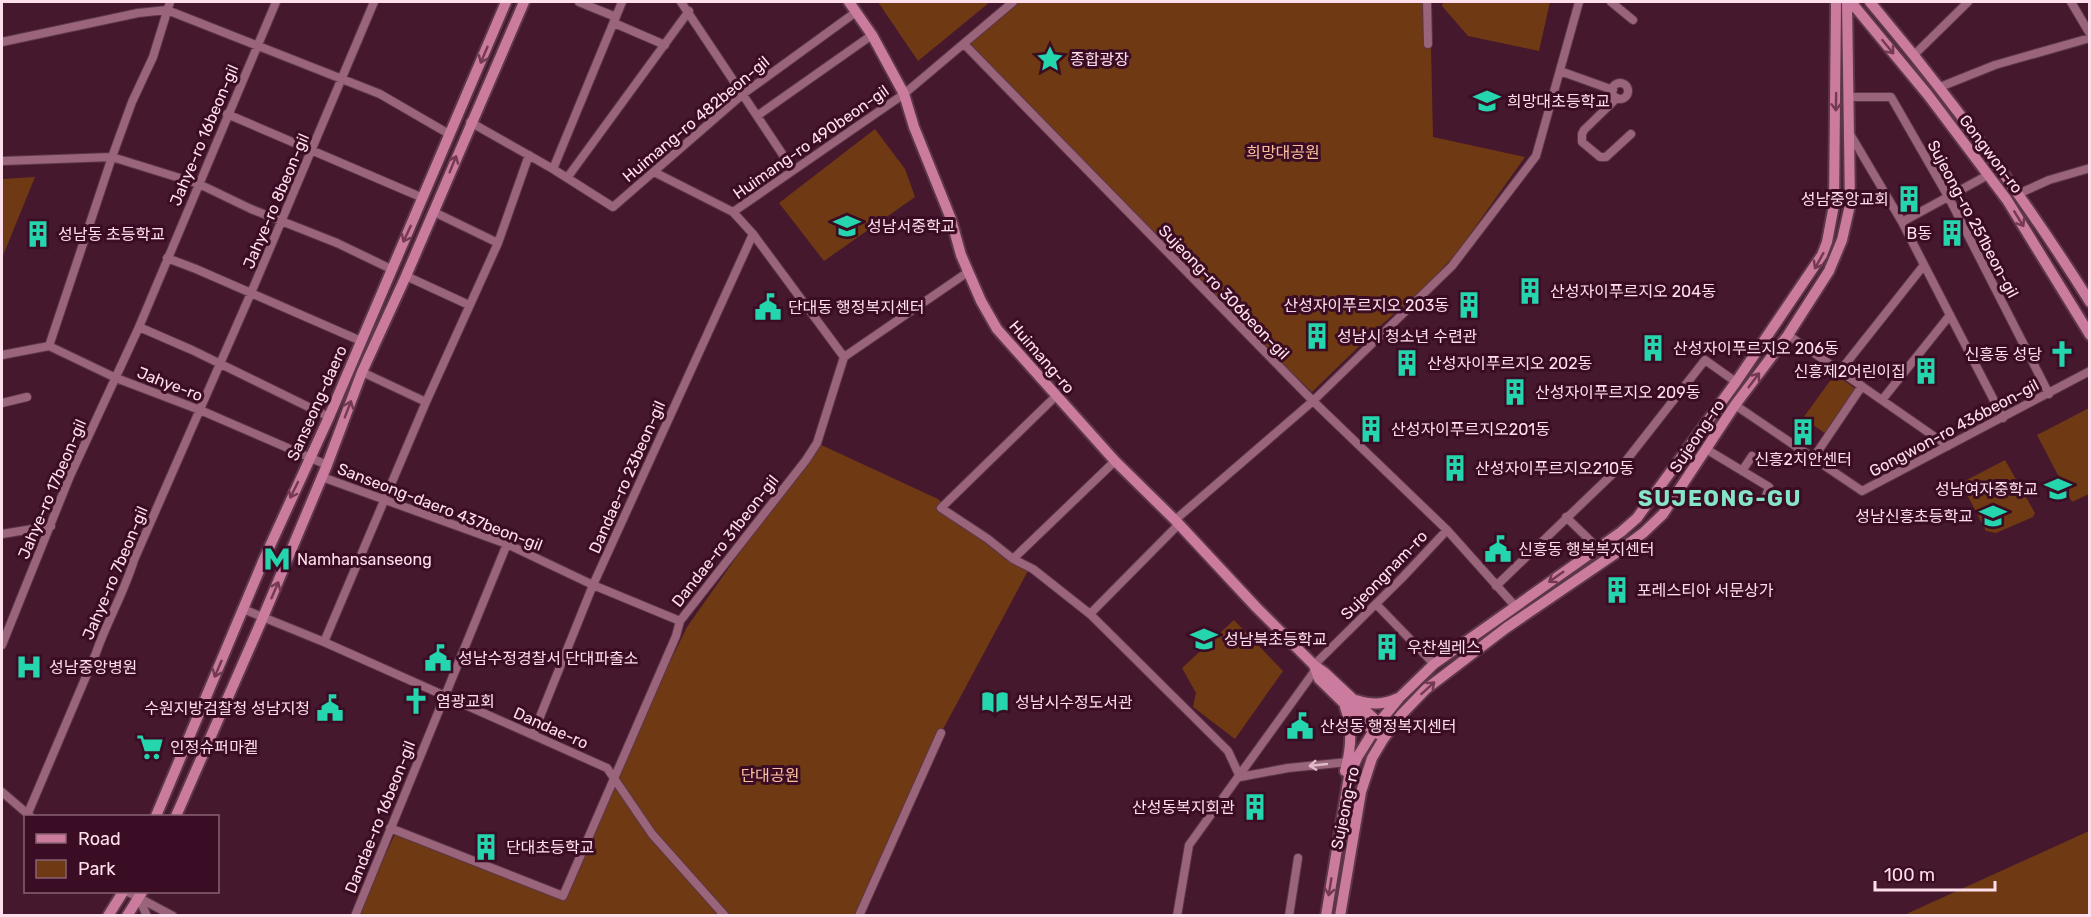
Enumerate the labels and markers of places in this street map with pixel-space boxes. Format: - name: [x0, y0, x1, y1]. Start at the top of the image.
- place icon: 종합광장: [1035, 44, 1065, 74]
- place label: 종합광장: [1070, 50, 1129, 69]
- school or university icon: 희망대초등학교: [1472, 86, 1502, 116]
- place label: 희망대초등학교: [1507, 92, 1610, 111]
- building icon: 성남중앙교회: [1894, 184, 1924, 214]
- place label: 성남중앙교회: [1801, 190, 1889, 209]
- school or university icon: 성남서중학교: [832, 211, 862, 241]
- place label: 성남서중학교: [867, 217, 955, 236]
- building icon: B동: [1937, 218, 1967, 248]
- building icon: 성남동 초등학교: [23, 219, 53, 249]
- place label: B동: [1907, 224, 1932, 243]
- place label: 성남동 초등학교: [58, 225, 165, 244]
- building icon: 산성자이푸르지오 204동: [1515, 276, 1545, 306]
- place label: 산성자이푸르지오 204동: [1550, 282, 1716, 301]
- building icon: 산성자이푸르지오 203동: [1454, 290, 1484, 320]
- public building icon: 단대동 행정복지센터: [753, 292, 783, 322]
- place label: 산성자이푸르지오 203동: [1283, 296, 1449, 315]
- place label: 단대동 행정복지센터: [788, 298, 924, 317]
- building icon: 성남시 청소년 수련관: [1302, 321, 1332, 351]
- place label: 성남시 청소년 수련관: [1337, 327, 1478, 346]
- building icon: 산성자이푸르지오 206동: [1638, 333, 1668, 363]
- place label: 산성자이푸르지오 206동: [1673, 339, 1839, 358]
- church icon: 신흥동 성당: [2047, 339, 2077, 369]
- place label: 신흥동 성당: [1964, 345, 2042, 364]
- building icon: 산성자이푸르지오 202동: [1392, 348, 1422, 378]
- place label: 산성자이푸르지오 202동: [1427, 354, 1593, 373]
- building icon: 신흥제2어린이집: [1911, 356, 1941, 386]
- place label: 신흥제2어린이집: [1794, 362, 1906, 381]
- building icon: 산성자이푸르지오 209동: [1500, 377, 1530, 407]
- place label: 산성자이푸르지오 209동: [1535, 383, 1701, 402]
- building icon: 산성자이푸르지오201동: [1356, 414, 1386, 444]
- building icon: 신흥2치안센터: [1788, 417, 1818, 447]
- place label: 산성자이푸르지오201동: [1391, 420, 1550, 439]
- place label: 신흥2치안센터: [1754, 450, 1852, 469]
- building icon: 산성자이푸르지오210동: [1440, 453, 1470, 483]
- place label: 산성자이푸르지오210동: [1475, 459, 1634, 478]
- school or university icon: 성남여자중학교: [2043, 474, 2073, 504]
- place label: 성남여자중학교: [1935, 480, 2038, 499]
- school or university icon: 성남신흥초등학교: [1978, 501, 2008, 531]
- place label: 성남신흥초등학교: [1855, 507, 1973, 526]
- public building icon: 신흥동 행복복지센터: [1483, 534, 1513, 564]
- place label: 신흥동 행복복지센터: [1518, 540, 1654, 559]
- metro station icon: Namhansanseong: [262, 544, 292, 574]
- place label: Namhansanseong: [297, 550, 432, 569]
- building icon: 포레스티아 서문상가: [1602, 575, 1632, 605]
- place label: 포레스티아 서문상가: [1637, 581, 1774, 600]
- school or university icon: 성남북초등학교: [1189, 624, 1219, 654]
- place label: 성남북초등학교: [1224, 630, 1327, 649]
- building icon: 우찬셀레스: [1372, 632, 1402, 662]
- place label: 우찬셀레스: [1407, 638, 1481, 657]
- public building icon: 성남수정경찰서 단대파출소: [423, 643, 453, 673]
- place label: 성남수정경찰서 단대파출소: [458, 649, 639, 668]
- hospital icon: 성남중앙병원: [14, 652, 44, 682]
- place label: 성남중앙병원: [49, 658, 137, 677]
- church icon: 염광교회: [401, 686, 431, 716]
- library icon: 성남시수정도서관: [980, 687, 1010, 717]
- place label: 염광교회: [436, 692, 495, 711]
- public building icon: 수원지방검찰청 성남지청: [315, 693, 345, 723]
- place label: 성남시수정도서관: [1015, 693, 1133, 712]
- place label: 수원지방검찰청 성남지청: [144, 699, 310, 718]
- public building icon: 산성동 행정복지센터: [1285, 711, 1315, 741]
- place label: 산성동 행정복지센터: [1320, 717, 1456, 736]
- supermarket icon: 인정슈퍼마켙: [135, 732, 165, 762]
- place label: 인정슈퍼마켙: [170, 738, 258, 757]
- building icon: 산성동복지회관: [1240, 792, 1270, 822]
- place label: 산성동복지회관: [1132, 798, 1235, 817]
- building icon: 단대초등학교: [471, 832, 501, 862]
- place label: 단대초등학교: [506, 838, 594, 857]

